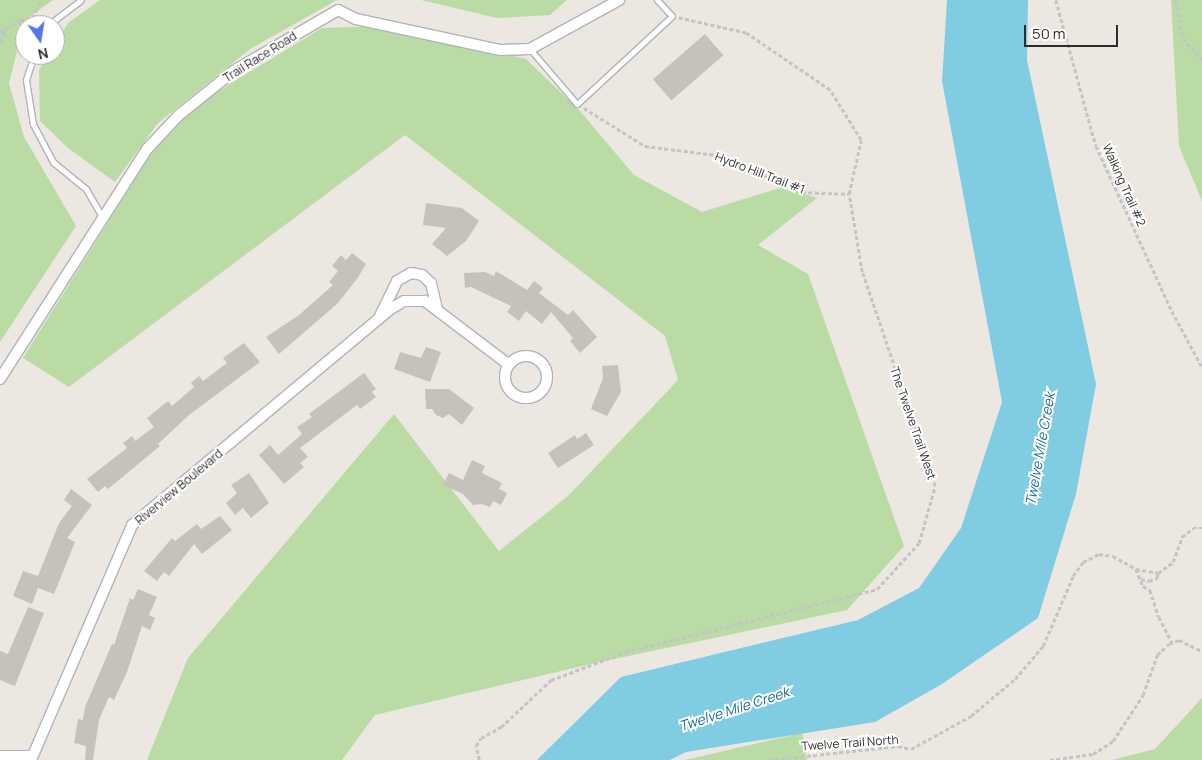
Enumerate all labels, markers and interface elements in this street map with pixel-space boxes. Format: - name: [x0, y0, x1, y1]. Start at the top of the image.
- north arrow: [15, 15, 65, 65]
- scale bar: [1027, 15, 1121, 47]
- text: 50 m: [1032, 23, 1066, 44]
- street label: Trail Race Road: [221, 29, 299, 85]
- text: N: [36, 44, 50, 65]
- street label: Walking Trail #2: [1099, 142, 1149, 228]
- street label: Hydro Hill Trail #1: [713, 149, 807, 197]
- street label: The Twelve Trail West: [887, 365, 939, 481]
- water label: Twelve Mile Creek: [1022, 391, 1058, 507]
- street label: Riverview Boulevard: [132, 446, 226, 528]
- water label: Twelve Mile Creek: [677, 683, 791, 735]
- street label: Twelve Trail North: [801, 732, 899, 754]

